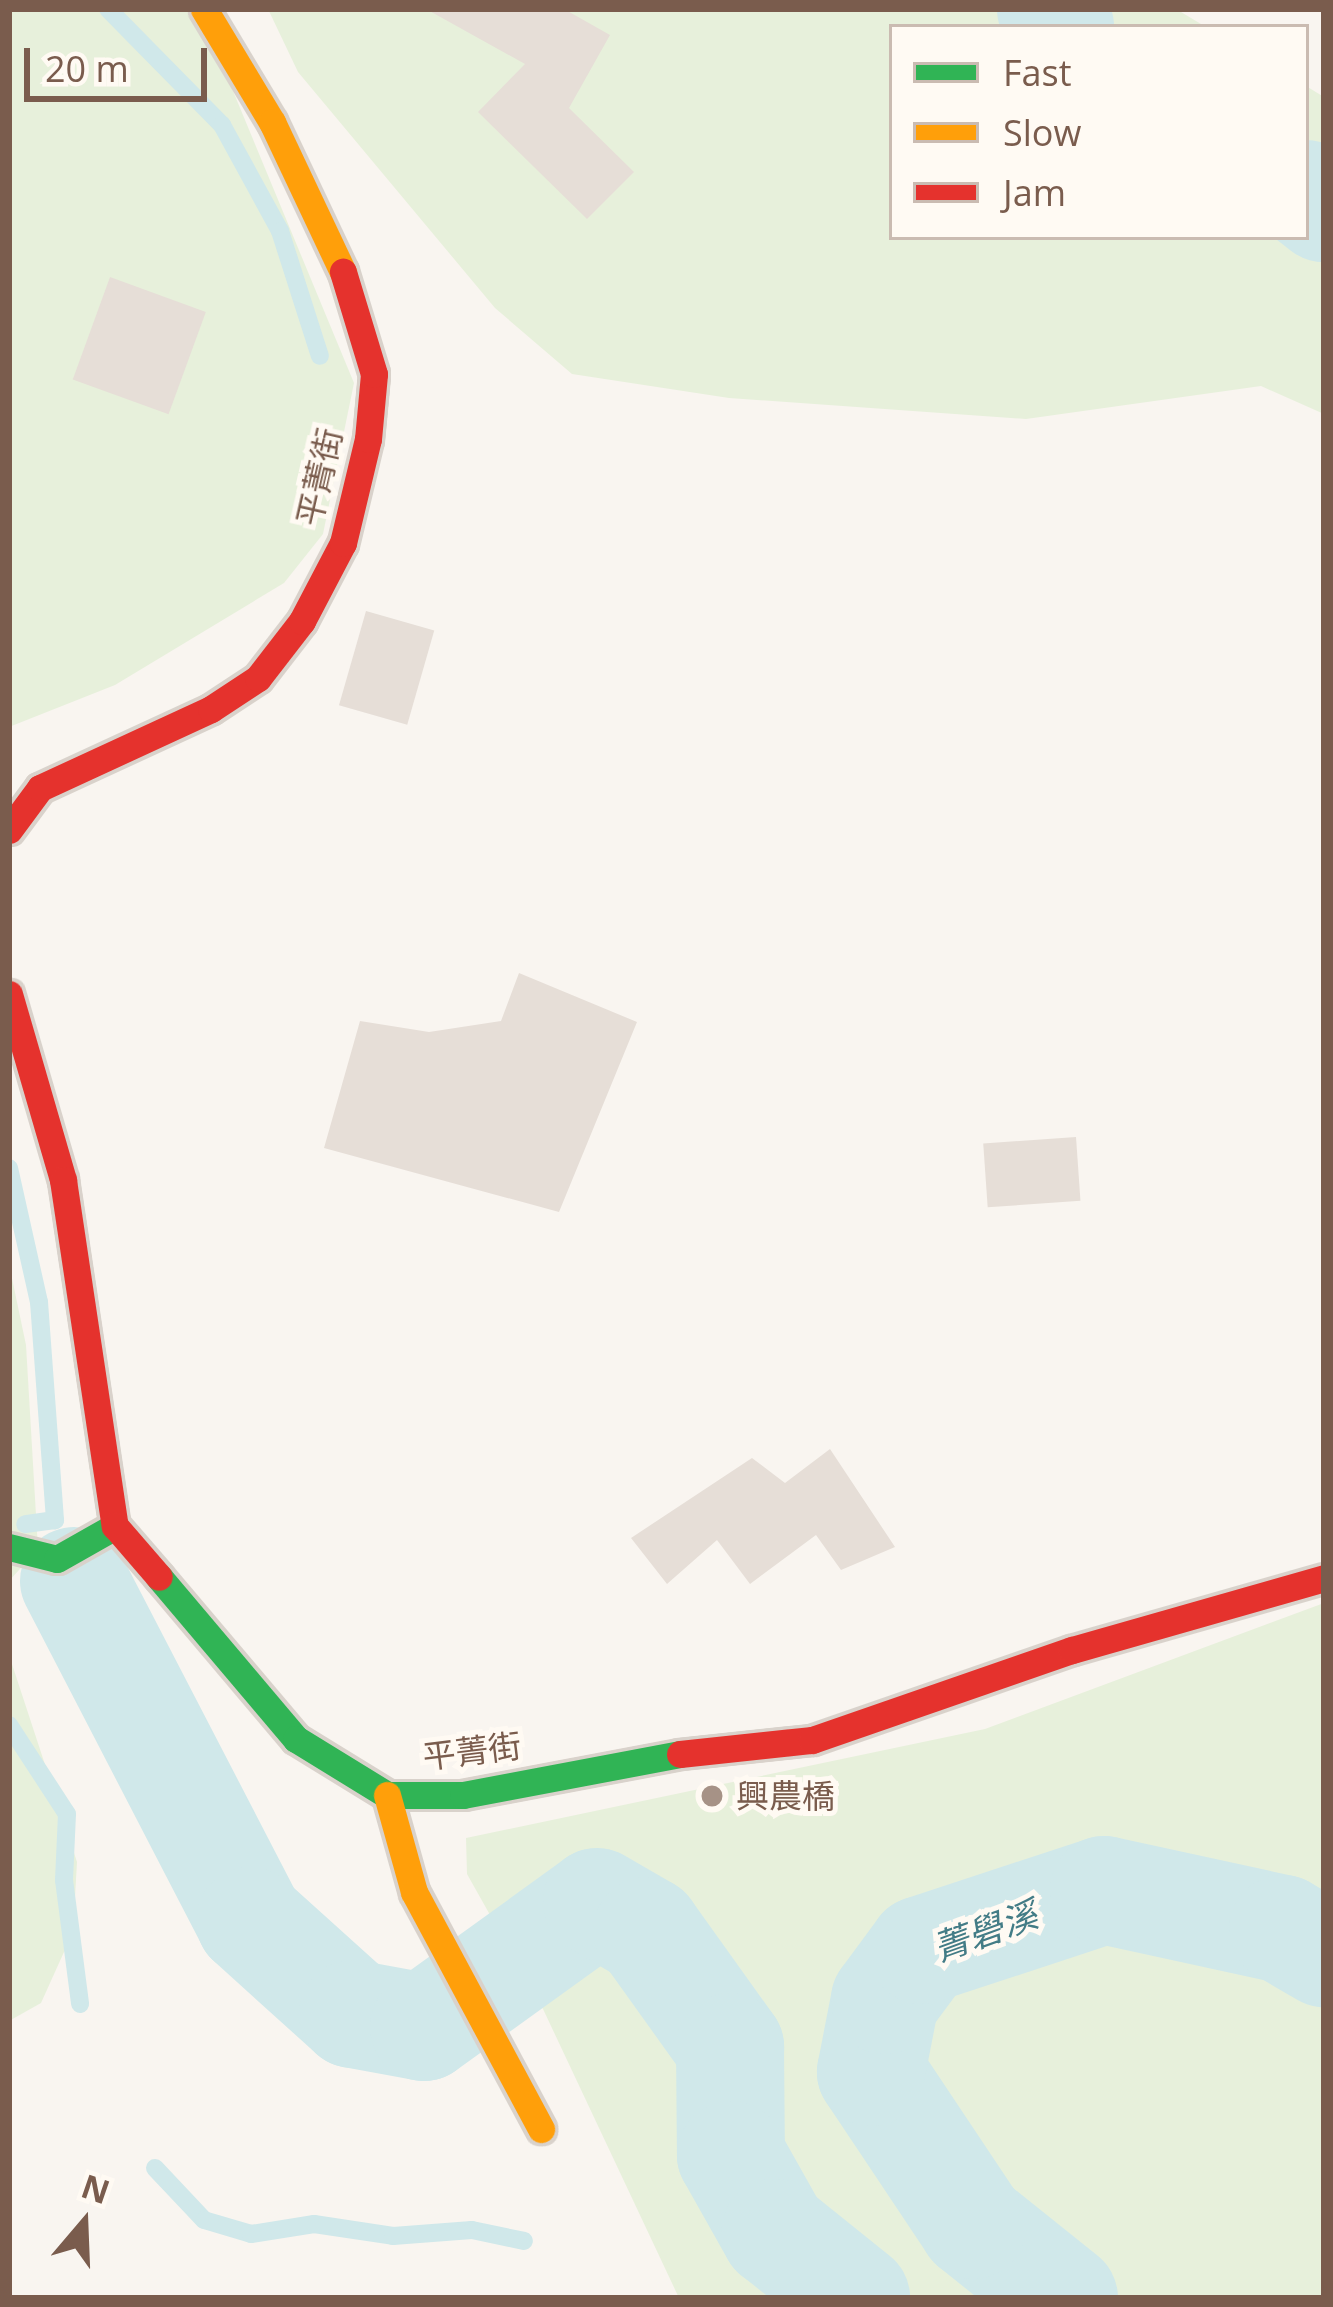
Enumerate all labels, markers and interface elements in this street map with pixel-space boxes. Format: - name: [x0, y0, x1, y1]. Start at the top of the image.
- scale bar: [30, 24, 213, 98]
- legend: [889, 24, 1309, 240]
- text: 20 m: [45, 44, 129, 93]
- text: Fast: [1003, 48, 1072, 97]
- text: Slow: [1003, 108, 1081, 157]
- text: Jam: [1003, 168, 1066, 217]
- street label: 平菁街: [289, 424, 349, 530]
- street label: 平菁街: [420, 1725, 524, 1777]
- place label: 興農橋: [736, 1776, 835, 1816]
- marker: 興農橋: [699, 1783, 725, 1809]
- water label: 菁礐溪: [927, 1892, 1043, 1970]
- north arrow: [24, 2163, 144, 2283]
- text: N: [76, 2163, 116, 2214]

